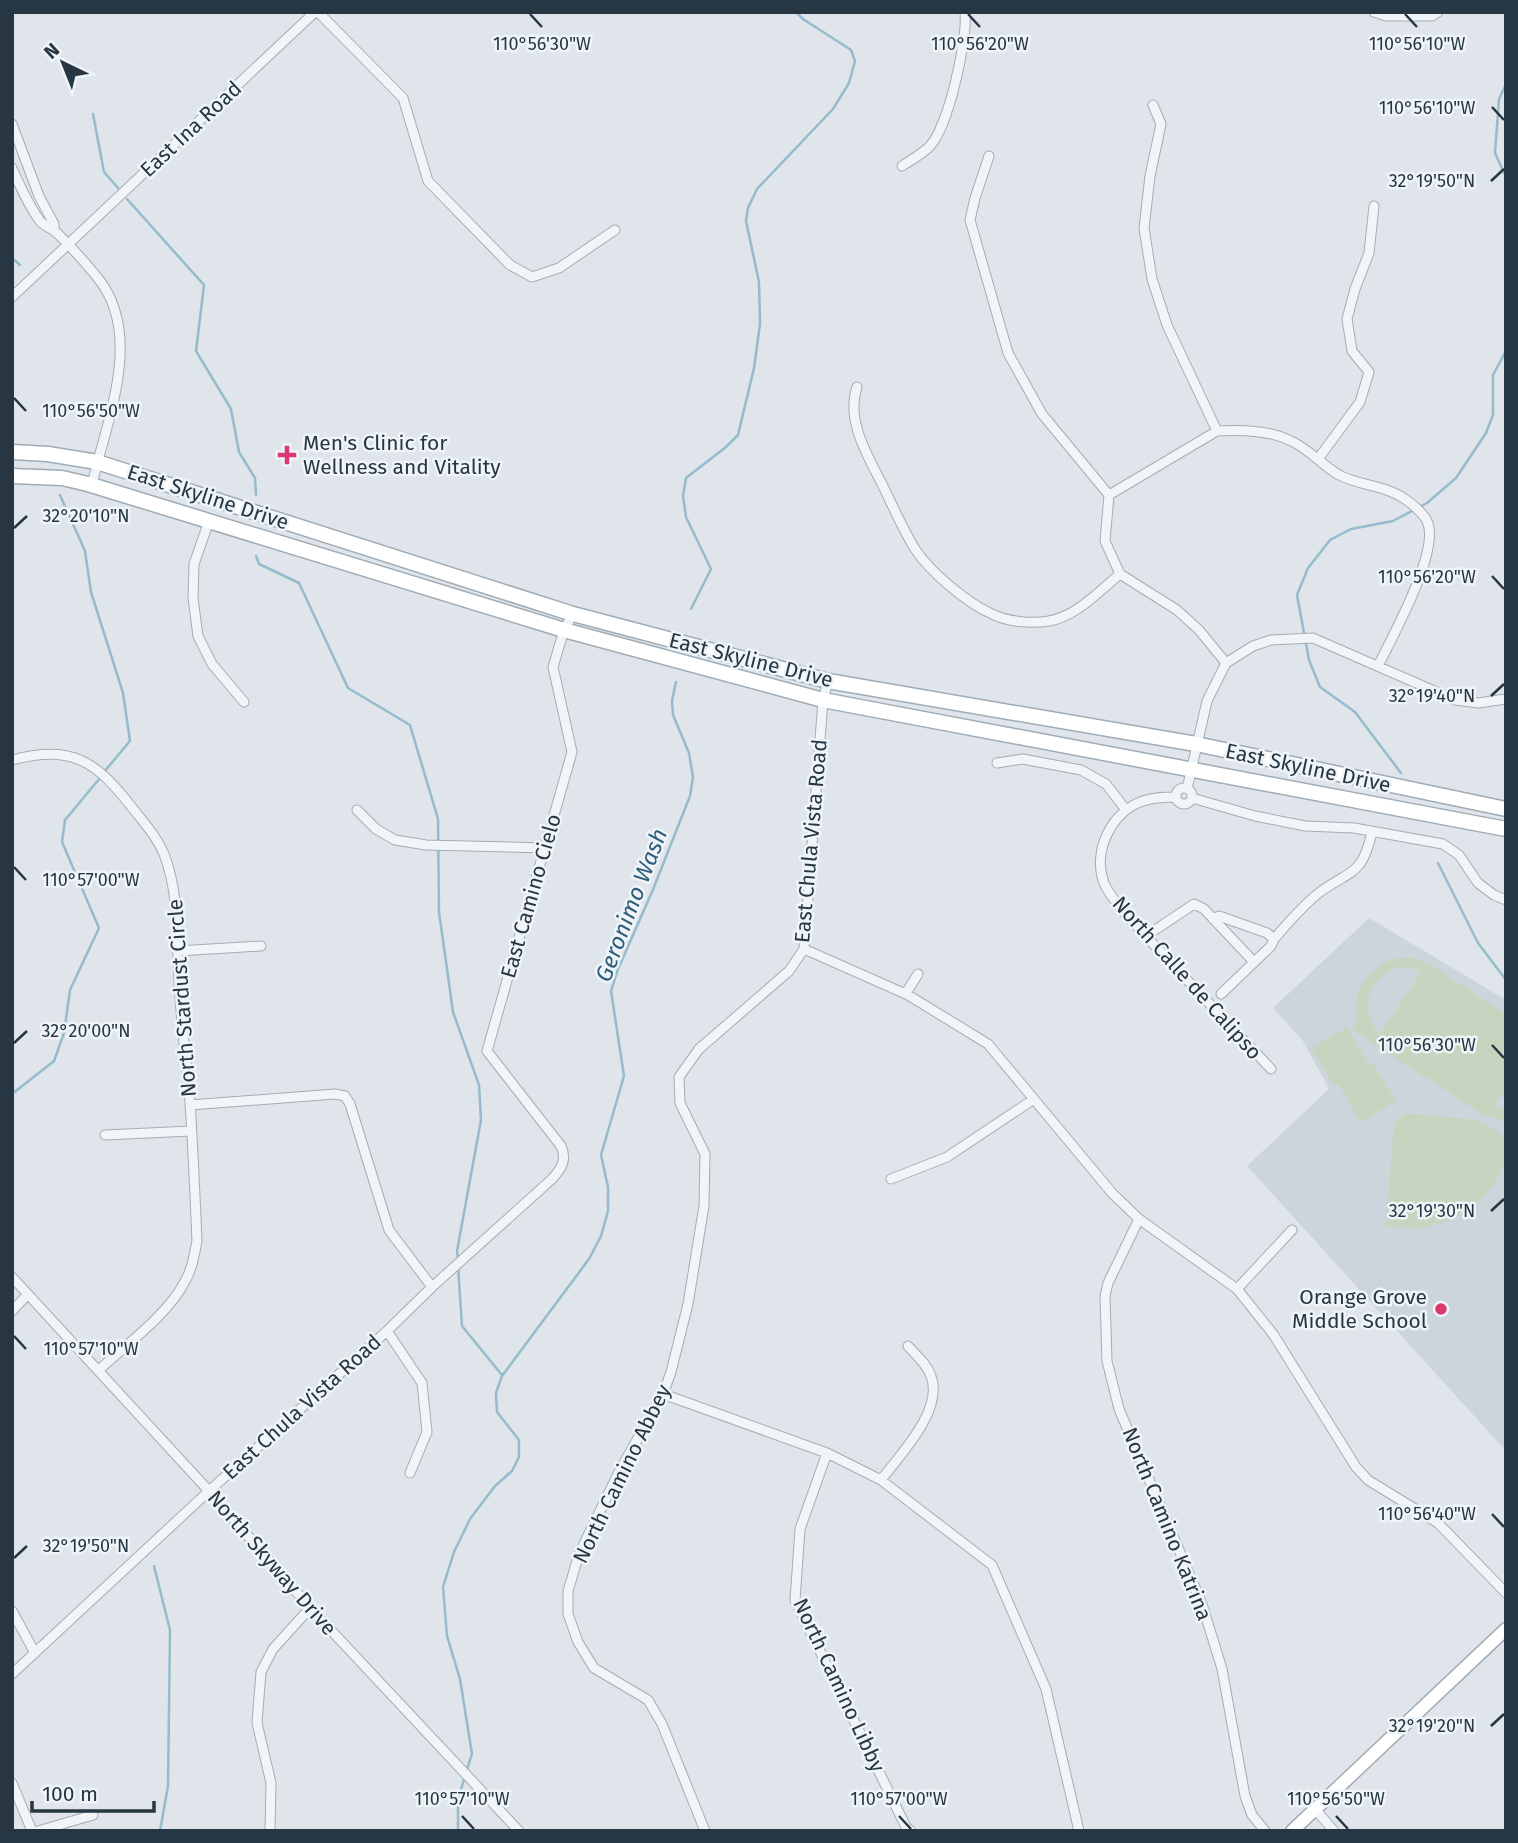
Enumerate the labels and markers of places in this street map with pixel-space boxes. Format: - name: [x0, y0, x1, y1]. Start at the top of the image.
- place label: Men's Clinic for Wellness and Vitality: [303, 430, 501, 480]
- marker: Men's Clinic for Wellness and Vitality: [277, 445, 297, 465]
- place label: Orange Grove Middle School: [1292, 1284, 1427, 1334]
- marker: Orange Grove Middle School: [1433, 1301, 1449, 1317]

